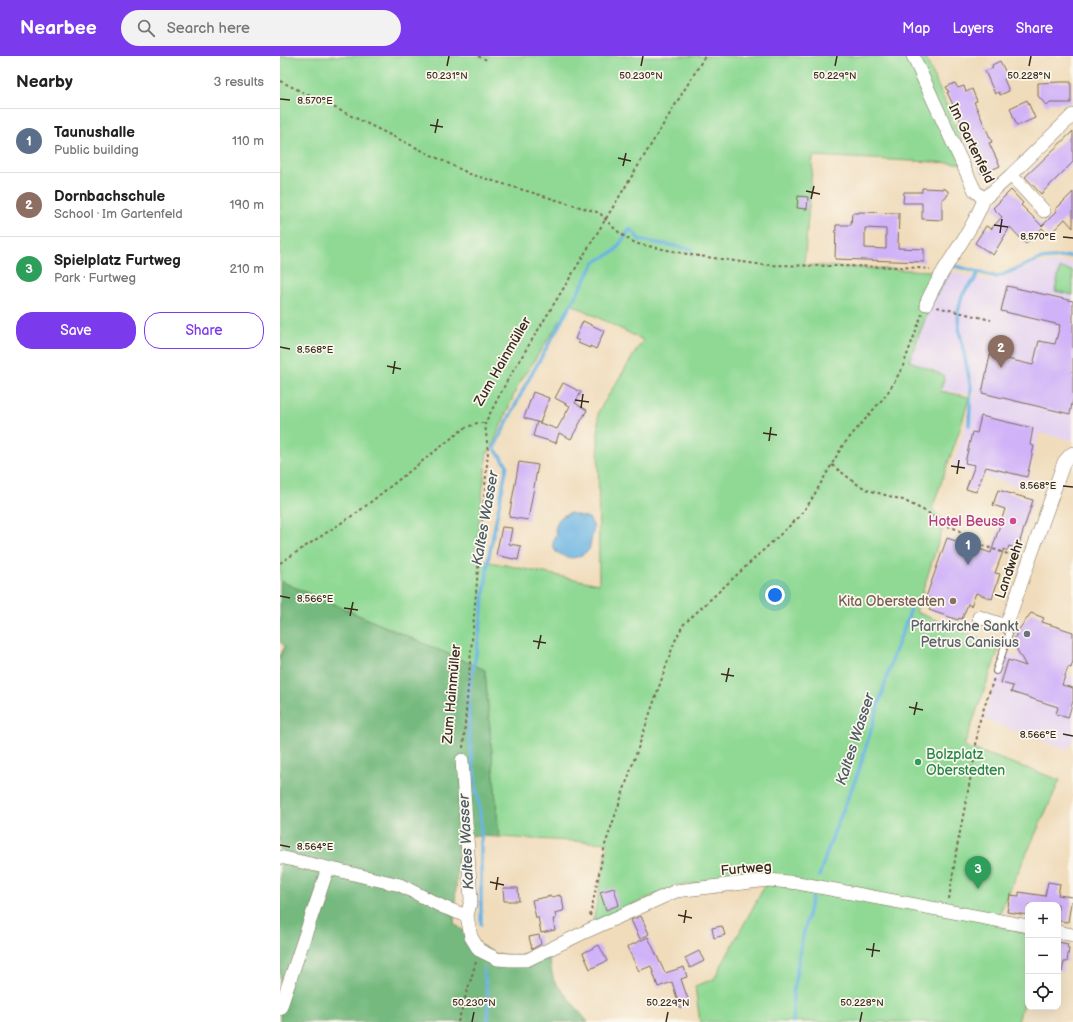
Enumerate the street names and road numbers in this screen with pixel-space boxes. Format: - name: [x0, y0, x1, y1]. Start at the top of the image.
- street label: Im Gartenfeld: [945, 101, 998, 186]
- street label: Zum Hainmüller: [470, 313, 535, 410]
- street label: Landwehr: [991, 537, 1028, 601]
- street label: Zum Hainmüller: [439, 643, 464, 745]
- street label: Furtweg: [720, 858, 772, 879]

